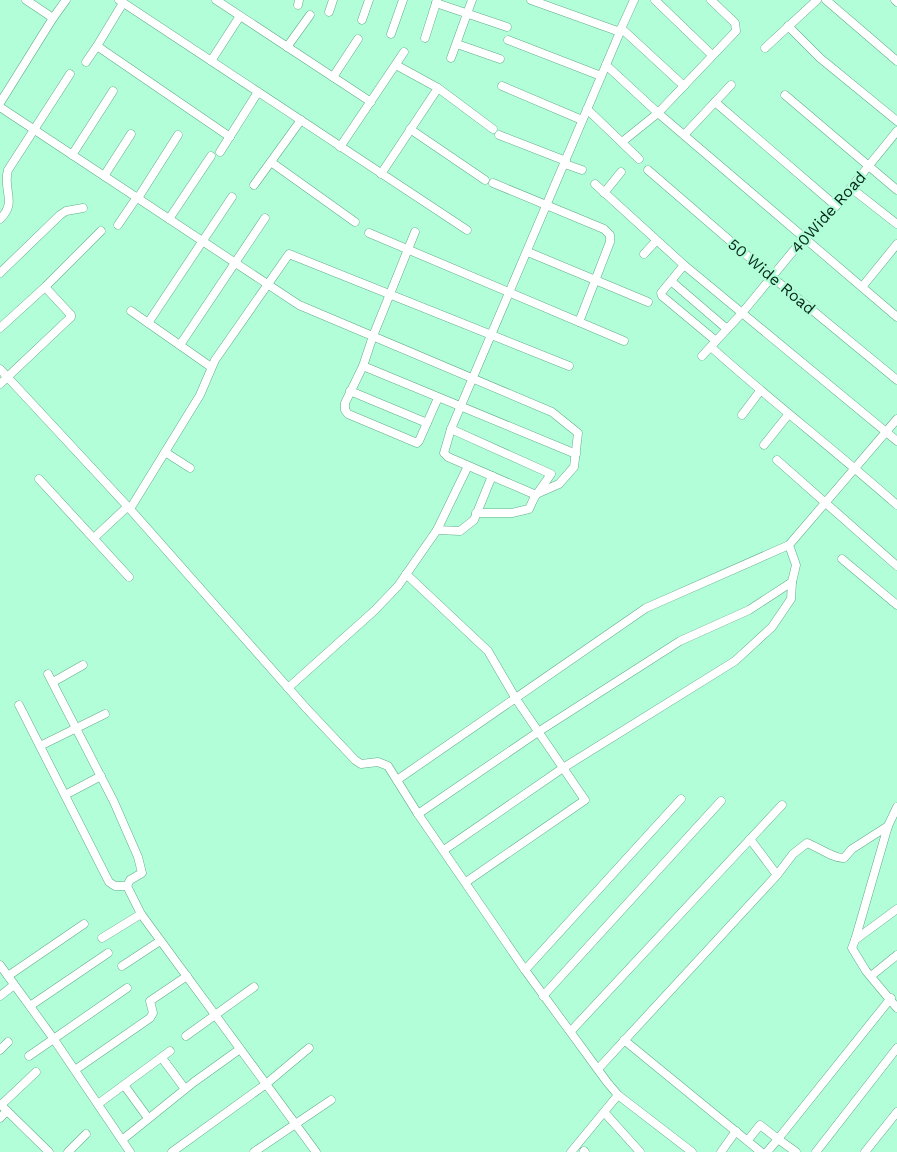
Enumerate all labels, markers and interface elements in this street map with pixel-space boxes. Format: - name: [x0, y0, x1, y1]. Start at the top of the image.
- street label: 40Wide Road: [787, 168, 870, 257]
- street label: 50 Wide Road: [724, 234, 819, 318]

